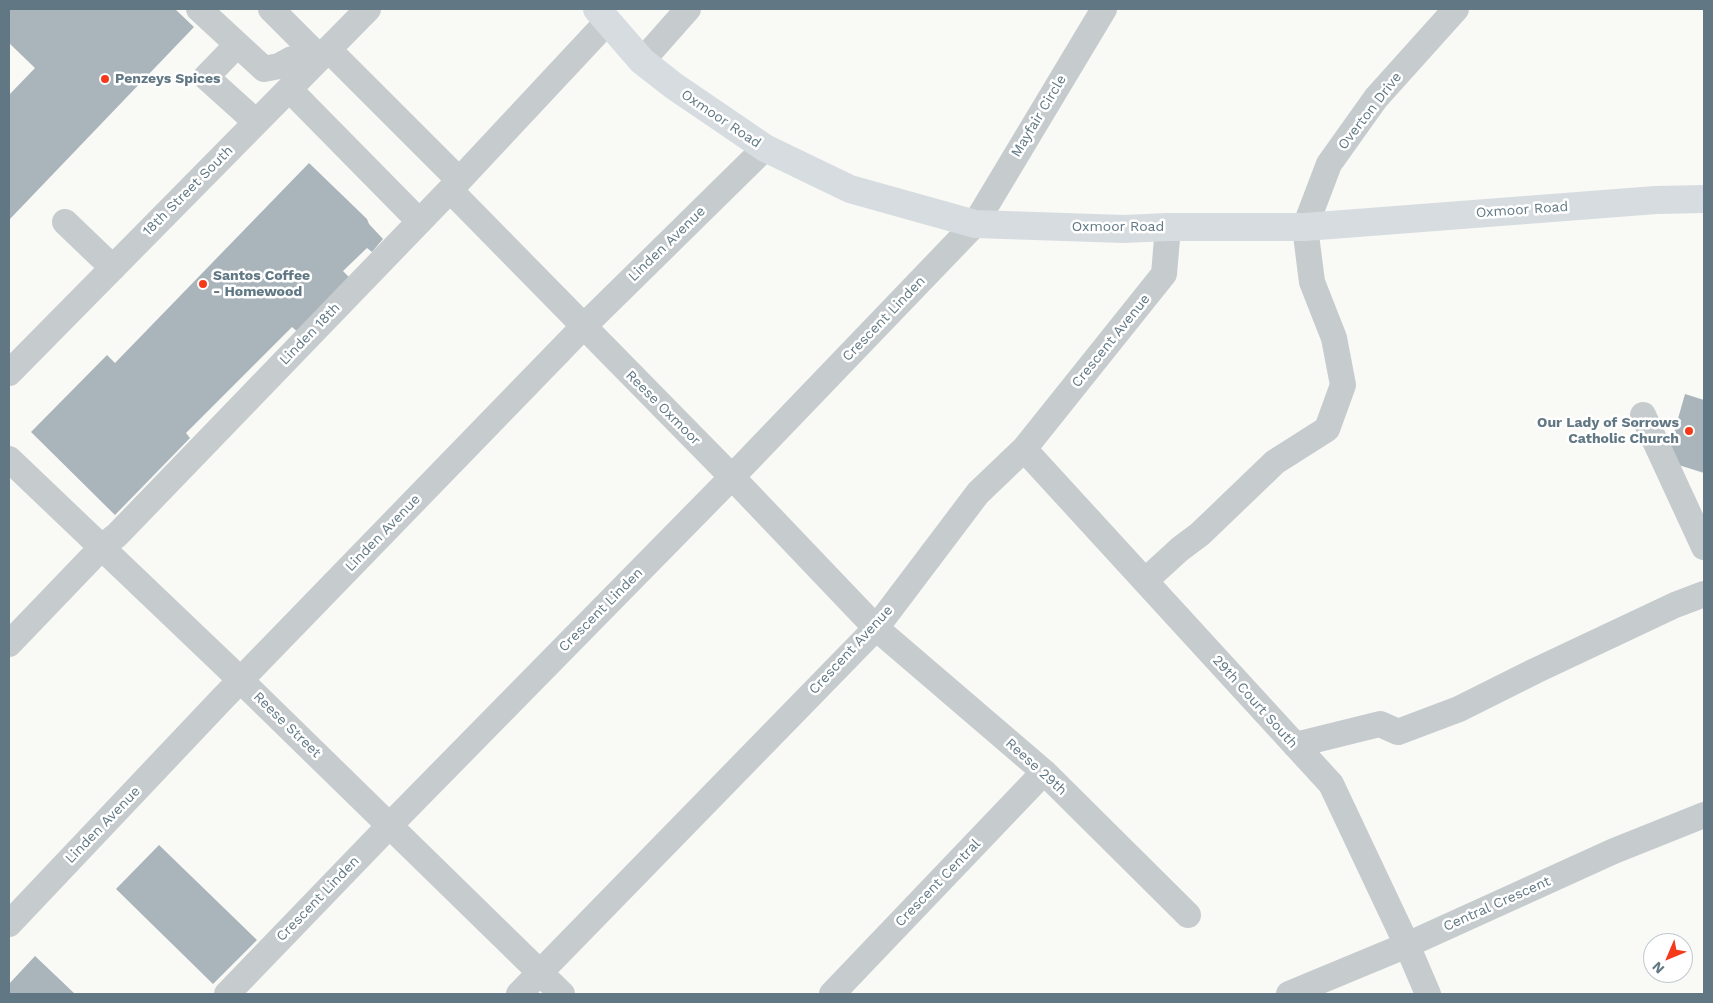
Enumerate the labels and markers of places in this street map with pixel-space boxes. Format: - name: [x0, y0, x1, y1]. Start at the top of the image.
- place label: Penzeys Spices: [115, 71, 221, 87]
- marker: Penzeys Spices: [99, 73, 111, 85]
- place label: Santos Coffee - Homewood: [213, 268, 310, 300]
- marker: Santos Coffee - Homewood: [197, 278, 209, 290]
- place label: Our Lady of Sorrows Catholic Church: [1537, 415, 1679, 448]
- marker: Our Lady of Sorrows Catholic Church: [1683, 425, 1695, 437]

